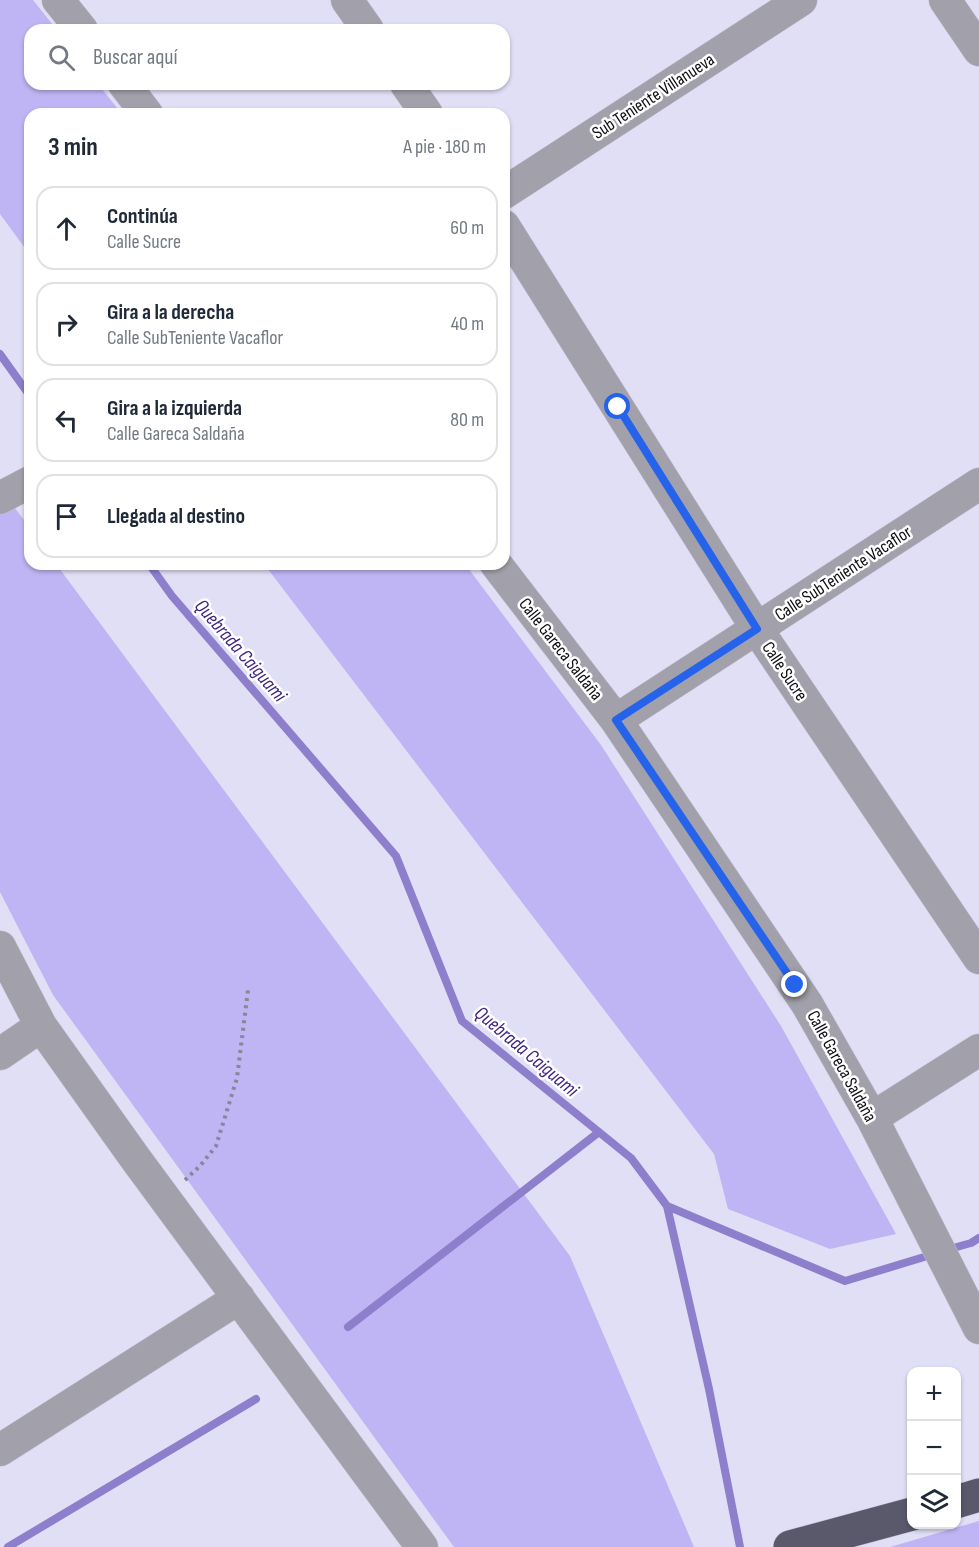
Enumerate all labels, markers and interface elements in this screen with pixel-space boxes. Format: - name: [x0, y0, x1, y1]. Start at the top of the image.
- search box: [24, 24, 510, 90]
- icon: search: [45, 41, 78, 74]
- text: Buscar aquí: [93, 44, 178, 71]
- street label: Sub Teniente Villanueva: [588, 49, 718, 144]
- text: 3 min: [48, 132, 98, 163]
- text: A pie · 180 m: [403, 135, 486, 159]
- text: Continúa: [107, 203, 178, 230]
- icon: ahead: [50, 212, 83, 245]
- text: 60 m: [450, 216, 484, 240]
- text: Calle Sucre: [107, 230, 181, 254]
- text: Gira a la derecha: [107, 299, 234, 326]
- icon: right: [50, 308, 83, 341]
- text: 40 m: [451, 312, 484, 336]
- text: Calle SubTeniente Vacaflor: [107, 326, 283, 350]
- route start: [604, 393, 630, 419]
- text: Gira a la izquierda: [107, 395, 242, 422]
- icon: left: [50, 404, 83, 437]
- text: 80 m: [450, 408, 484, 432]
- text: Calle Gareca Saldaña: [107, 422, 245, 446]
- icon: arrive: [50, 500, 83, 533]
- text: Llegada al destino: [107, 503, 245, 530]
- street label: Calle SubTeniente Vacaflor: [771, 521, 916, 625]
- water label: Quebrada Caiguami: [189, 594, 292, 708]
- street label: Calle Gareca Saldaña: [514, 594, 607, 705]
- street label: Calle Sucre: [757, 638, 812, 705]
- route end: [781, 971, 807, 997]
- water label: Quebrada Caiguami: [469, 1001, 584, 1103]
- street label: Calle Gareca Saldaña: [802, 1007, 881, 1126]
- map controls: [907, 1367, 961, 1529]
- button: +: [907, 1367, 961, 1421]
- button: −: [907, 1421, 961, 1475]
- button: layers: [907, 1475, 961, 1529]

